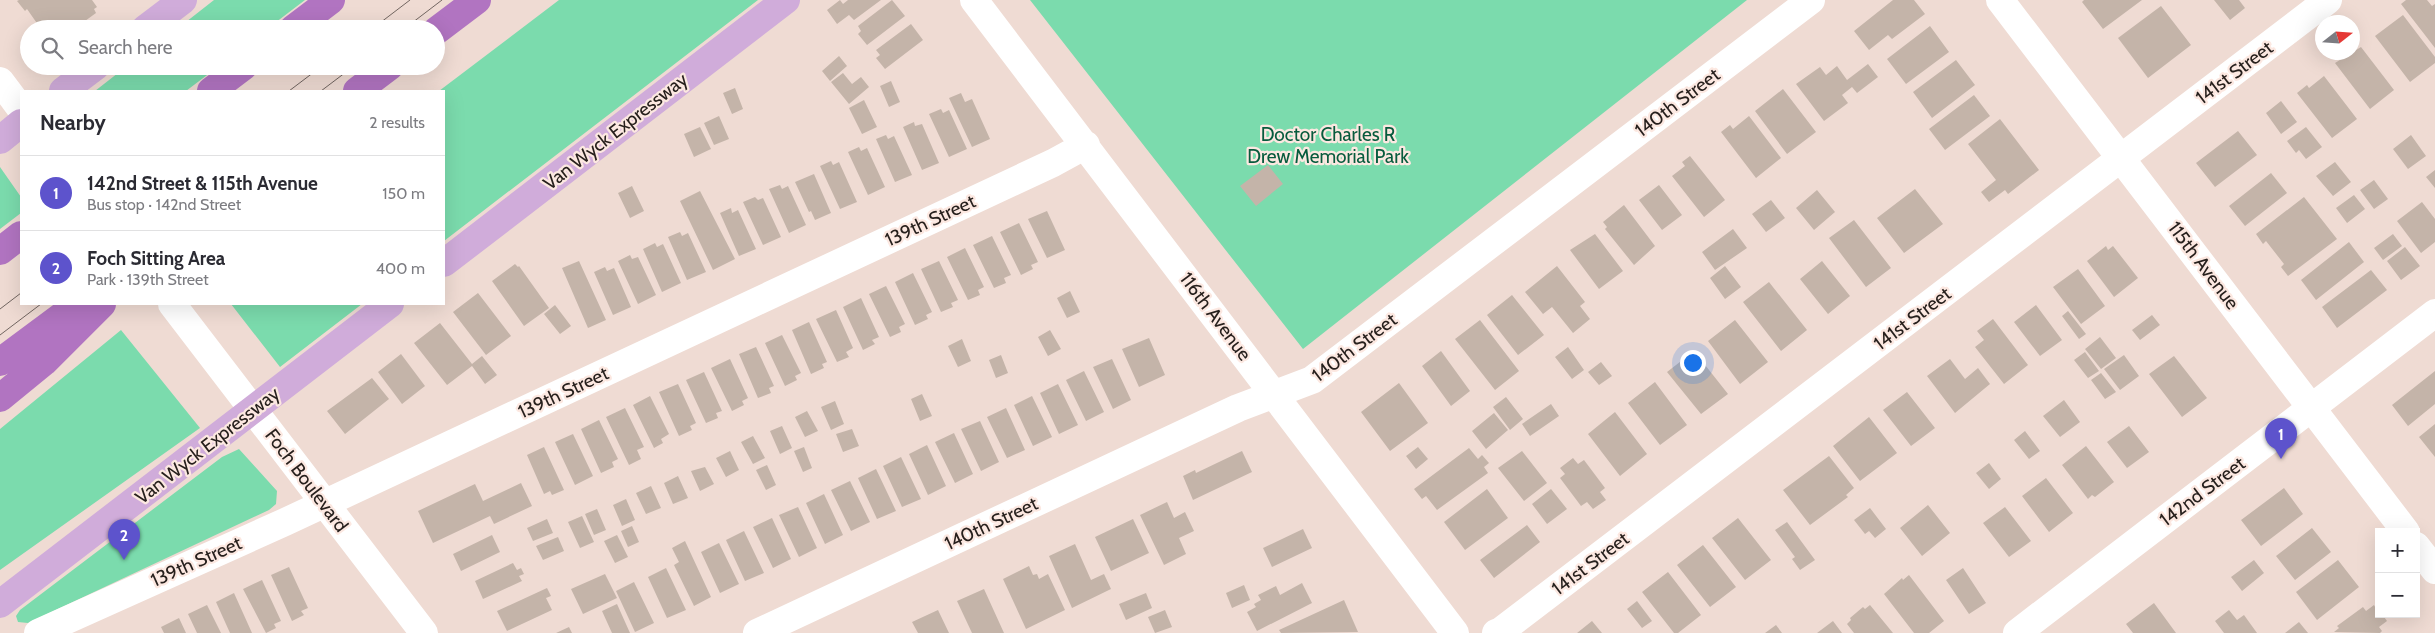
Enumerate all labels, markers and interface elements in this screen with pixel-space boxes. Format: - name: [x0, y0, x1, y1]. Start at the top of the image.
- north arrow: [2315, 15, 2360, 60]
- search box: [20, 20, 445, 75]
- icon: search: [38, 34, 66, 62]
- text: Search here: [78, 36, 172, 59]
- street label: 141st Street: [2191, 36, 2278, 109]
- street label: 140th Street: [1630, 63, 1725, 142]
- street label: Van Wyck Expressway: [539, 68, 692, 195]
- text: Nearby: [40, 110, 106, 135]
- text: 2 results: [369, 113, 425, 132]
- park label: Doctor Charles R Drew Memorial Park: [1247, 123, 1409, 168]
- text: 142nd Street & 115th Avenue: [87, 172, 318, 195]
- text: 1: [53, 184, 59, 203]
- text: 150 m: [382, 184, 425, 203]
- street label: 139th Street: [881, 189, 980, 251]
- text: Bus stop · 142nd Street: [87, 195, 241, 214]
- street label: 115th Avenue: [2163, 217, 2244, 314]
- text: Foch Sitting Area: [87, 247, 225, 270]
- text: 2: [52, 259, 60, 278]
- text: 400 m: [376, 259, 425, 278]
- street label: 116th Avenue: [1175, 268, 1256, 365]
- text: Park · 139th Street: [87, 270, 209, 289]
- street label: 141st Street: [1869, 282, 1956, 355]
- street label: 140th Street: [1307, 308, 1402, 387]
- your location: [1680, 350, 1706, 376]
- street label: 139th Street: [514, 361, 613, 423]
- street label: Van Wyck Expressway: [131, 382, 284, 509]
- pin: 1: [2265, 418, 2297, 459]
- street label: Foch Boulevard: [260, 424, 353, 536]
- street label: 142nd Street: [2155, 451, 2250, 531]
- street label: 140th Street: [941, 492, 1042, 555]
- pin: 2: [108, 519, 140, 560]
- street label: 141st Street: [1547, 527, 1634, 600]
- map controls: [2375, 528, 2420, 618]
- button: +: [2375, 528, 2420, 573]
- street label: 139th Street: [147, 531, 246, 592]
- button: −: [2375, 573, 2420, 618]

